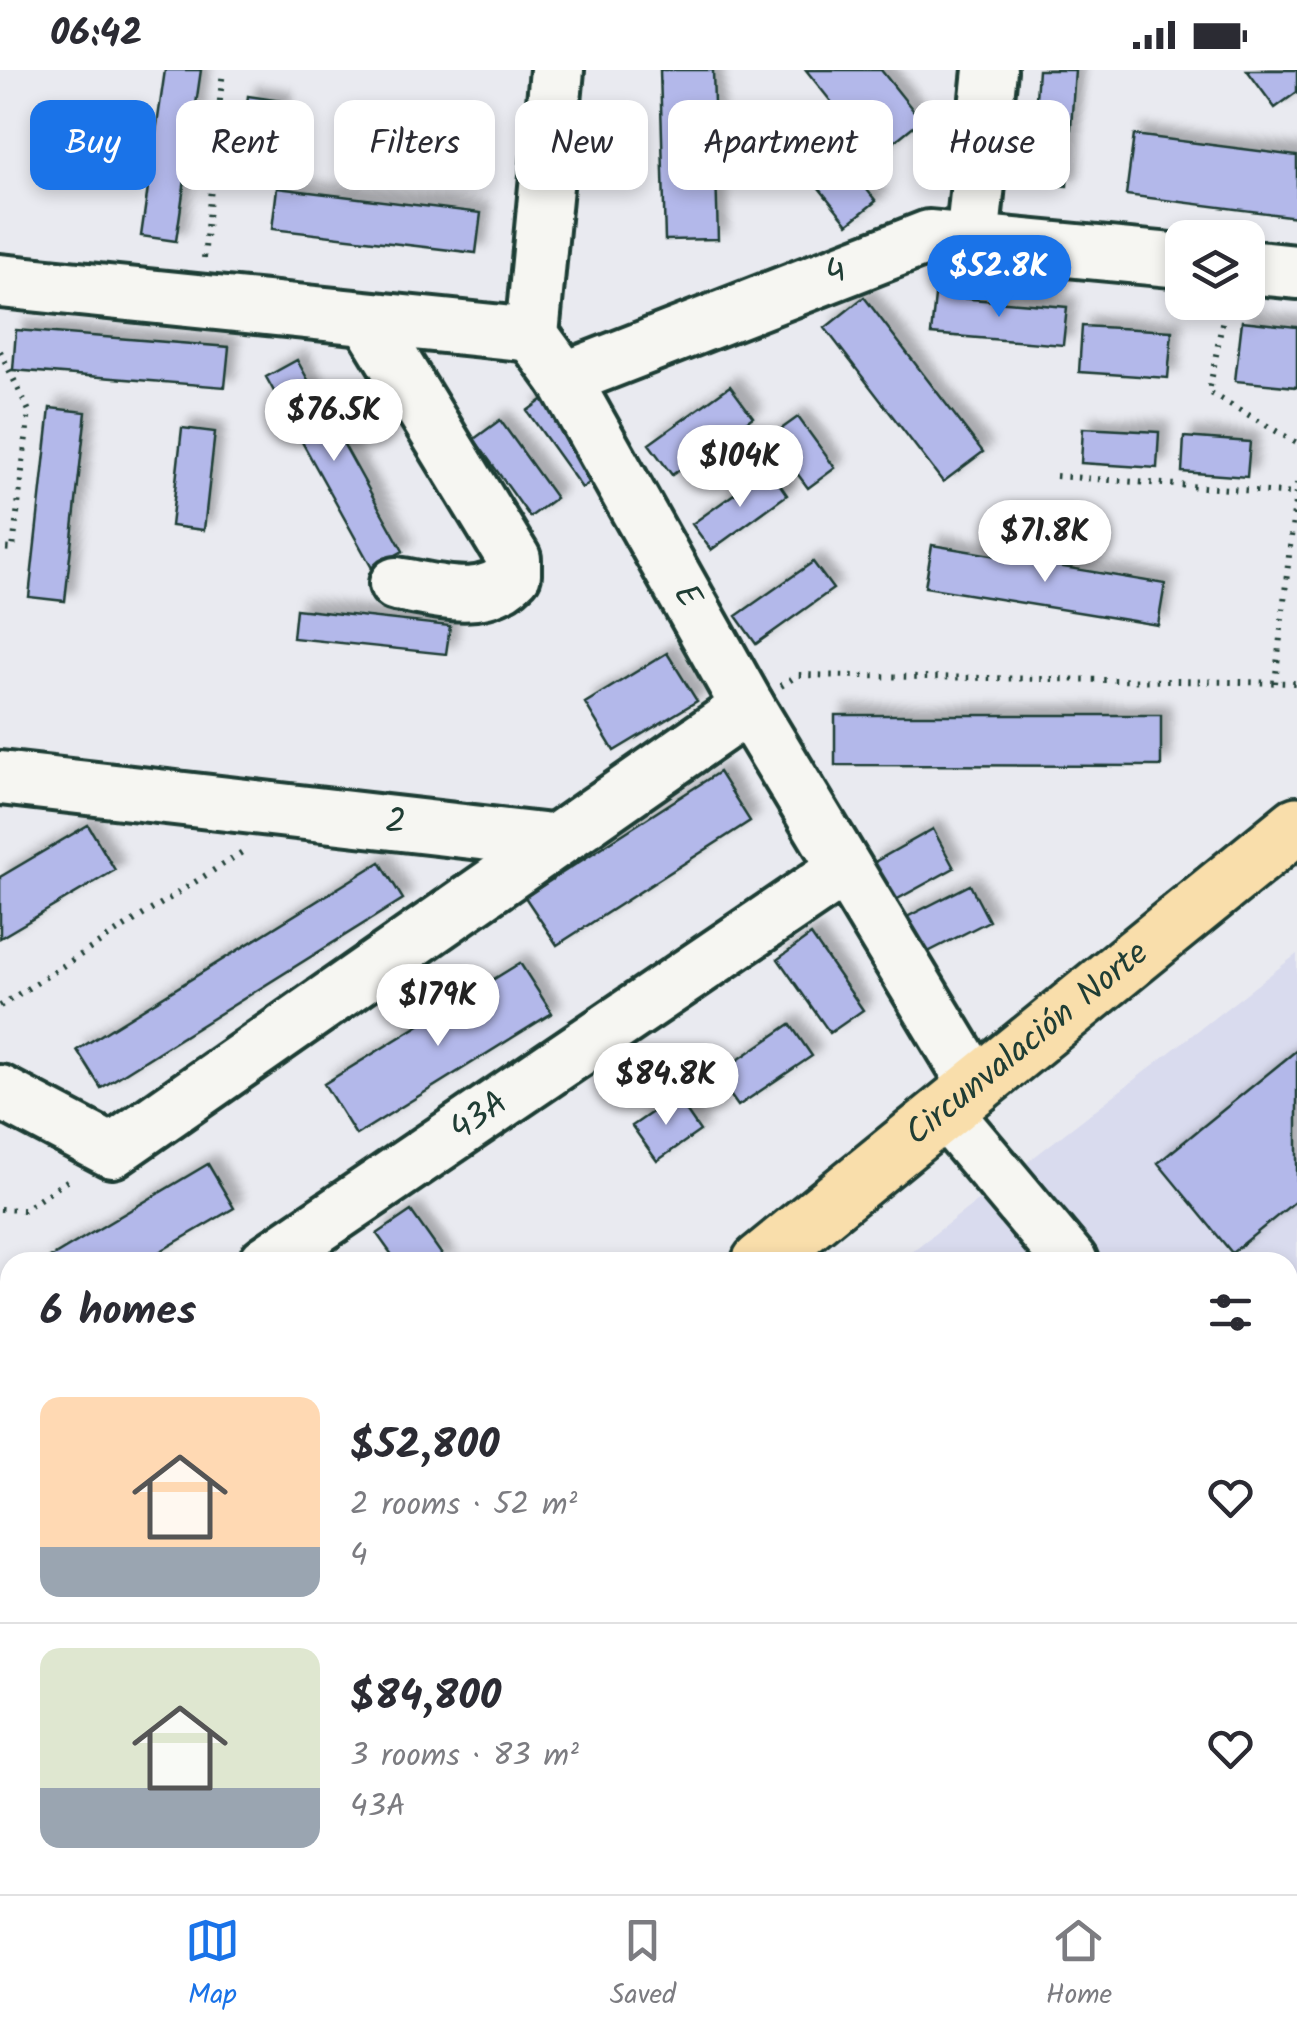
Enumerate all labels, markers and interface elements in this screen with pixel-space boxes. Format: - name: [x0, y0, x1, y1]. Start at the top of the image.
- text: 06:42: [50, 5, 142, 65]
- chip: Buy: [30, 100, 156, 190]
- chip: Rent: [176, 100, 314, 190]
- chip: Filters: [334, 100, 495, 190]
- chip: New: [515, 100, 648, 190]
- chip: Apartment: [668, 100, 893, 190]
- chip: House: [913, 100, 1070, 190]
- map controls: [1165, 220, 1265, 320]
- button: layers: [1165, 220, 1265, 320]
- pin: $52.8K: [918, 235, 1080, 320]
- text: $52.8K: [949, 242, 1049, 293]
- street label: 4: [817, 244, 855, 303]
- pin: $76.5K: [253, 379, 415, 464]
- text: $76.5K: [287, 386, 381, 437]
- pin: $104K: [670, 425, 810, 510]
- text: $104K: [699, 432, 781, 483]
- pin: $71.8K: [964, 500, 1126, 585]
- text: $71.8K: [1000, 507, 1090, 558]
- street label: E: [657, 574, 716, 620]
- street label: 2: [382, 794, 409, 852]
- street label: Circunvalación Norte: [893, 927, 1162, 1161]
- pin: $179K: [368, 964, 508, 1049]
- text: $179K: [398, 971, 478, 1022]
- pin: $84.8K: [585, 1043, 747, 1128]
- text: $84.8K: [616, 1050, 717, 1101]
- street label: 43A: [439, 1077, 520, 1157]
- text: 6 homes: [40, 1279, 196, 1346]
- icon: filters: [1203, 1285, 1258, 1340]
- text: $52,800: [350, 1413, 499, 1480]
- icon: home: [120, 1437, 240, 1557]
- icon: heart: [1203, 1470, 1258, 1525]
- text: 2 rooms · 52 m²: [350, 1480, 577, 1531]
- text: 4: [350, 1531, 368, 1582]
- text: $84,800: [350, 1664, 501, 1731]
- icon: home: [120, 1688, 240, 1808]
- icon: heart: [1203, 1721, 1258, 1776]
- text: 3 rooms · 83 m²: [350, 1731, 579, 1782]
- text: 43A: [350, 1782, 405, 1833]
- tab: Map: [185, 1913, 240, 2018]
- tab: Saved: [610, 1913, 676, 2018]
- tab: Home: [1046, 1913, 1112, 2018]

